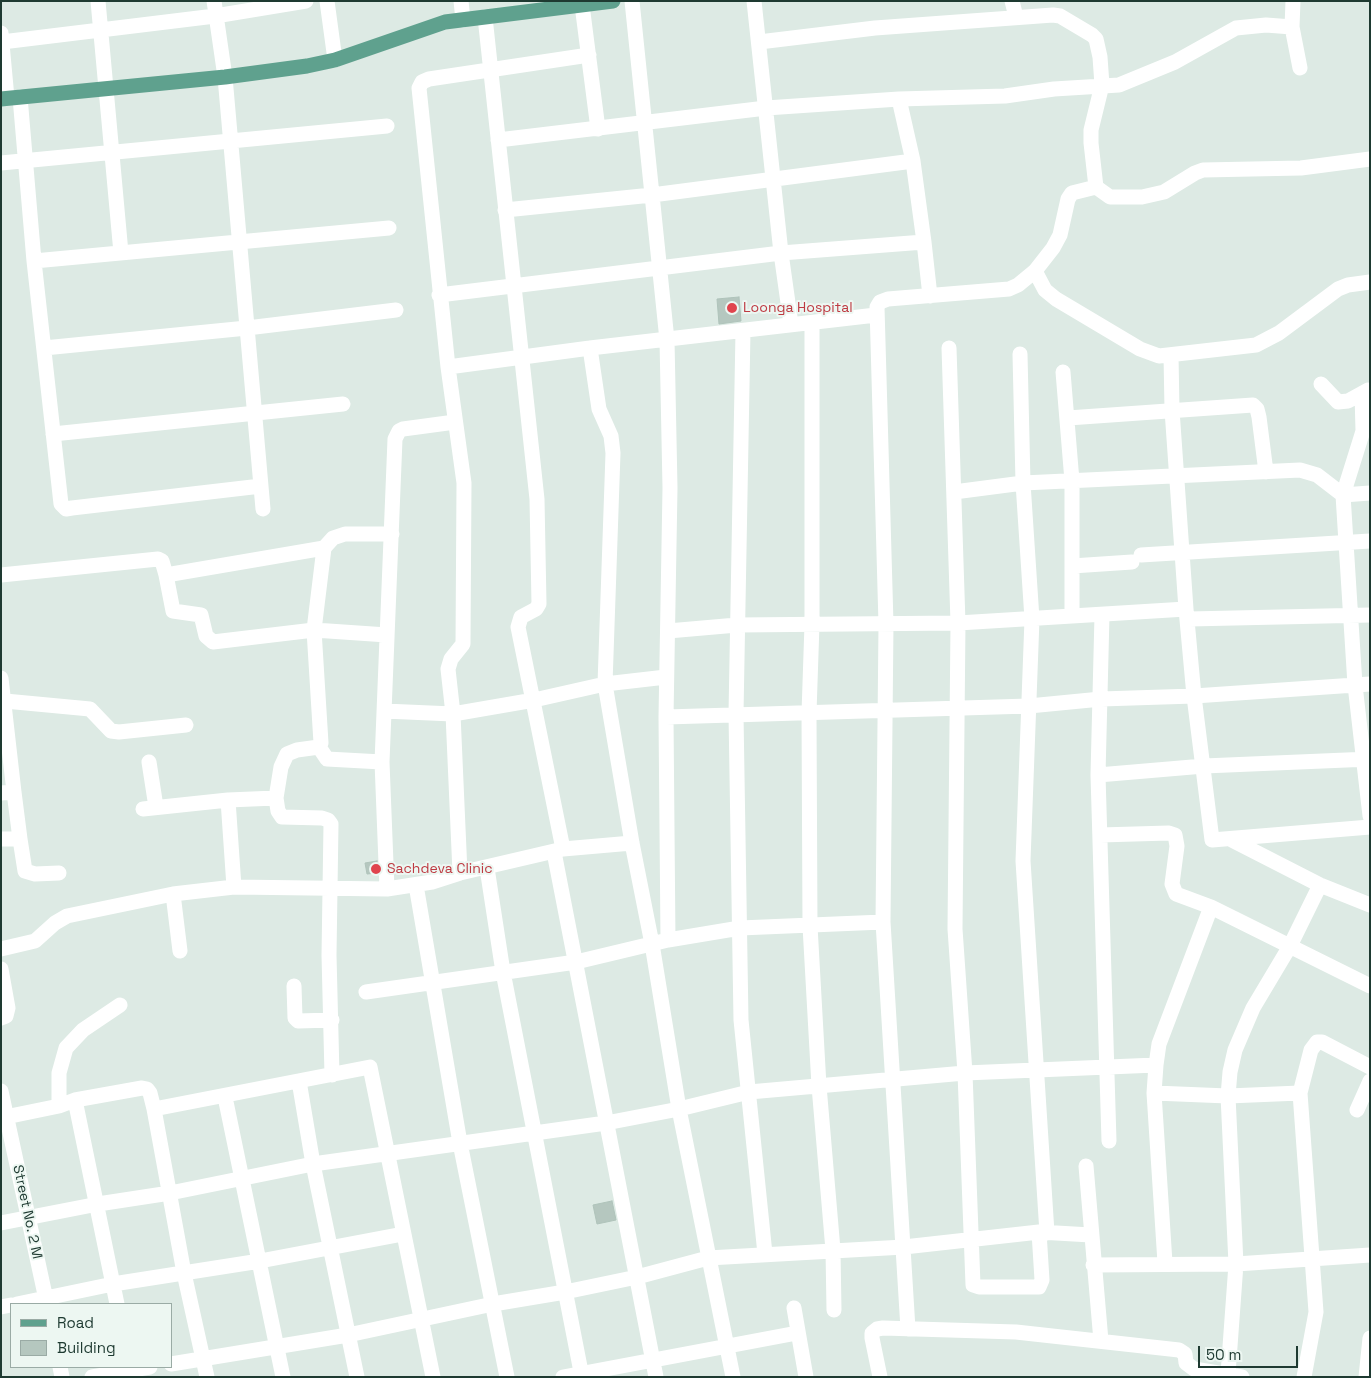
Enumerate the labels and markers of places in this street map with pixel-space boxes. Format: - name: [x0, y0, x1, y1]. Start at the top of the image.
- place label: Loonga Hospital: [743, 300, 853, 316]
- marker: Loonga Hospital: [725, 301, 739, 315]
- place label: Sachdeva Clinic: [387, 861, 493, 877]
- marker: Sachdeva Clinic: [369, 862, 383, 876]

